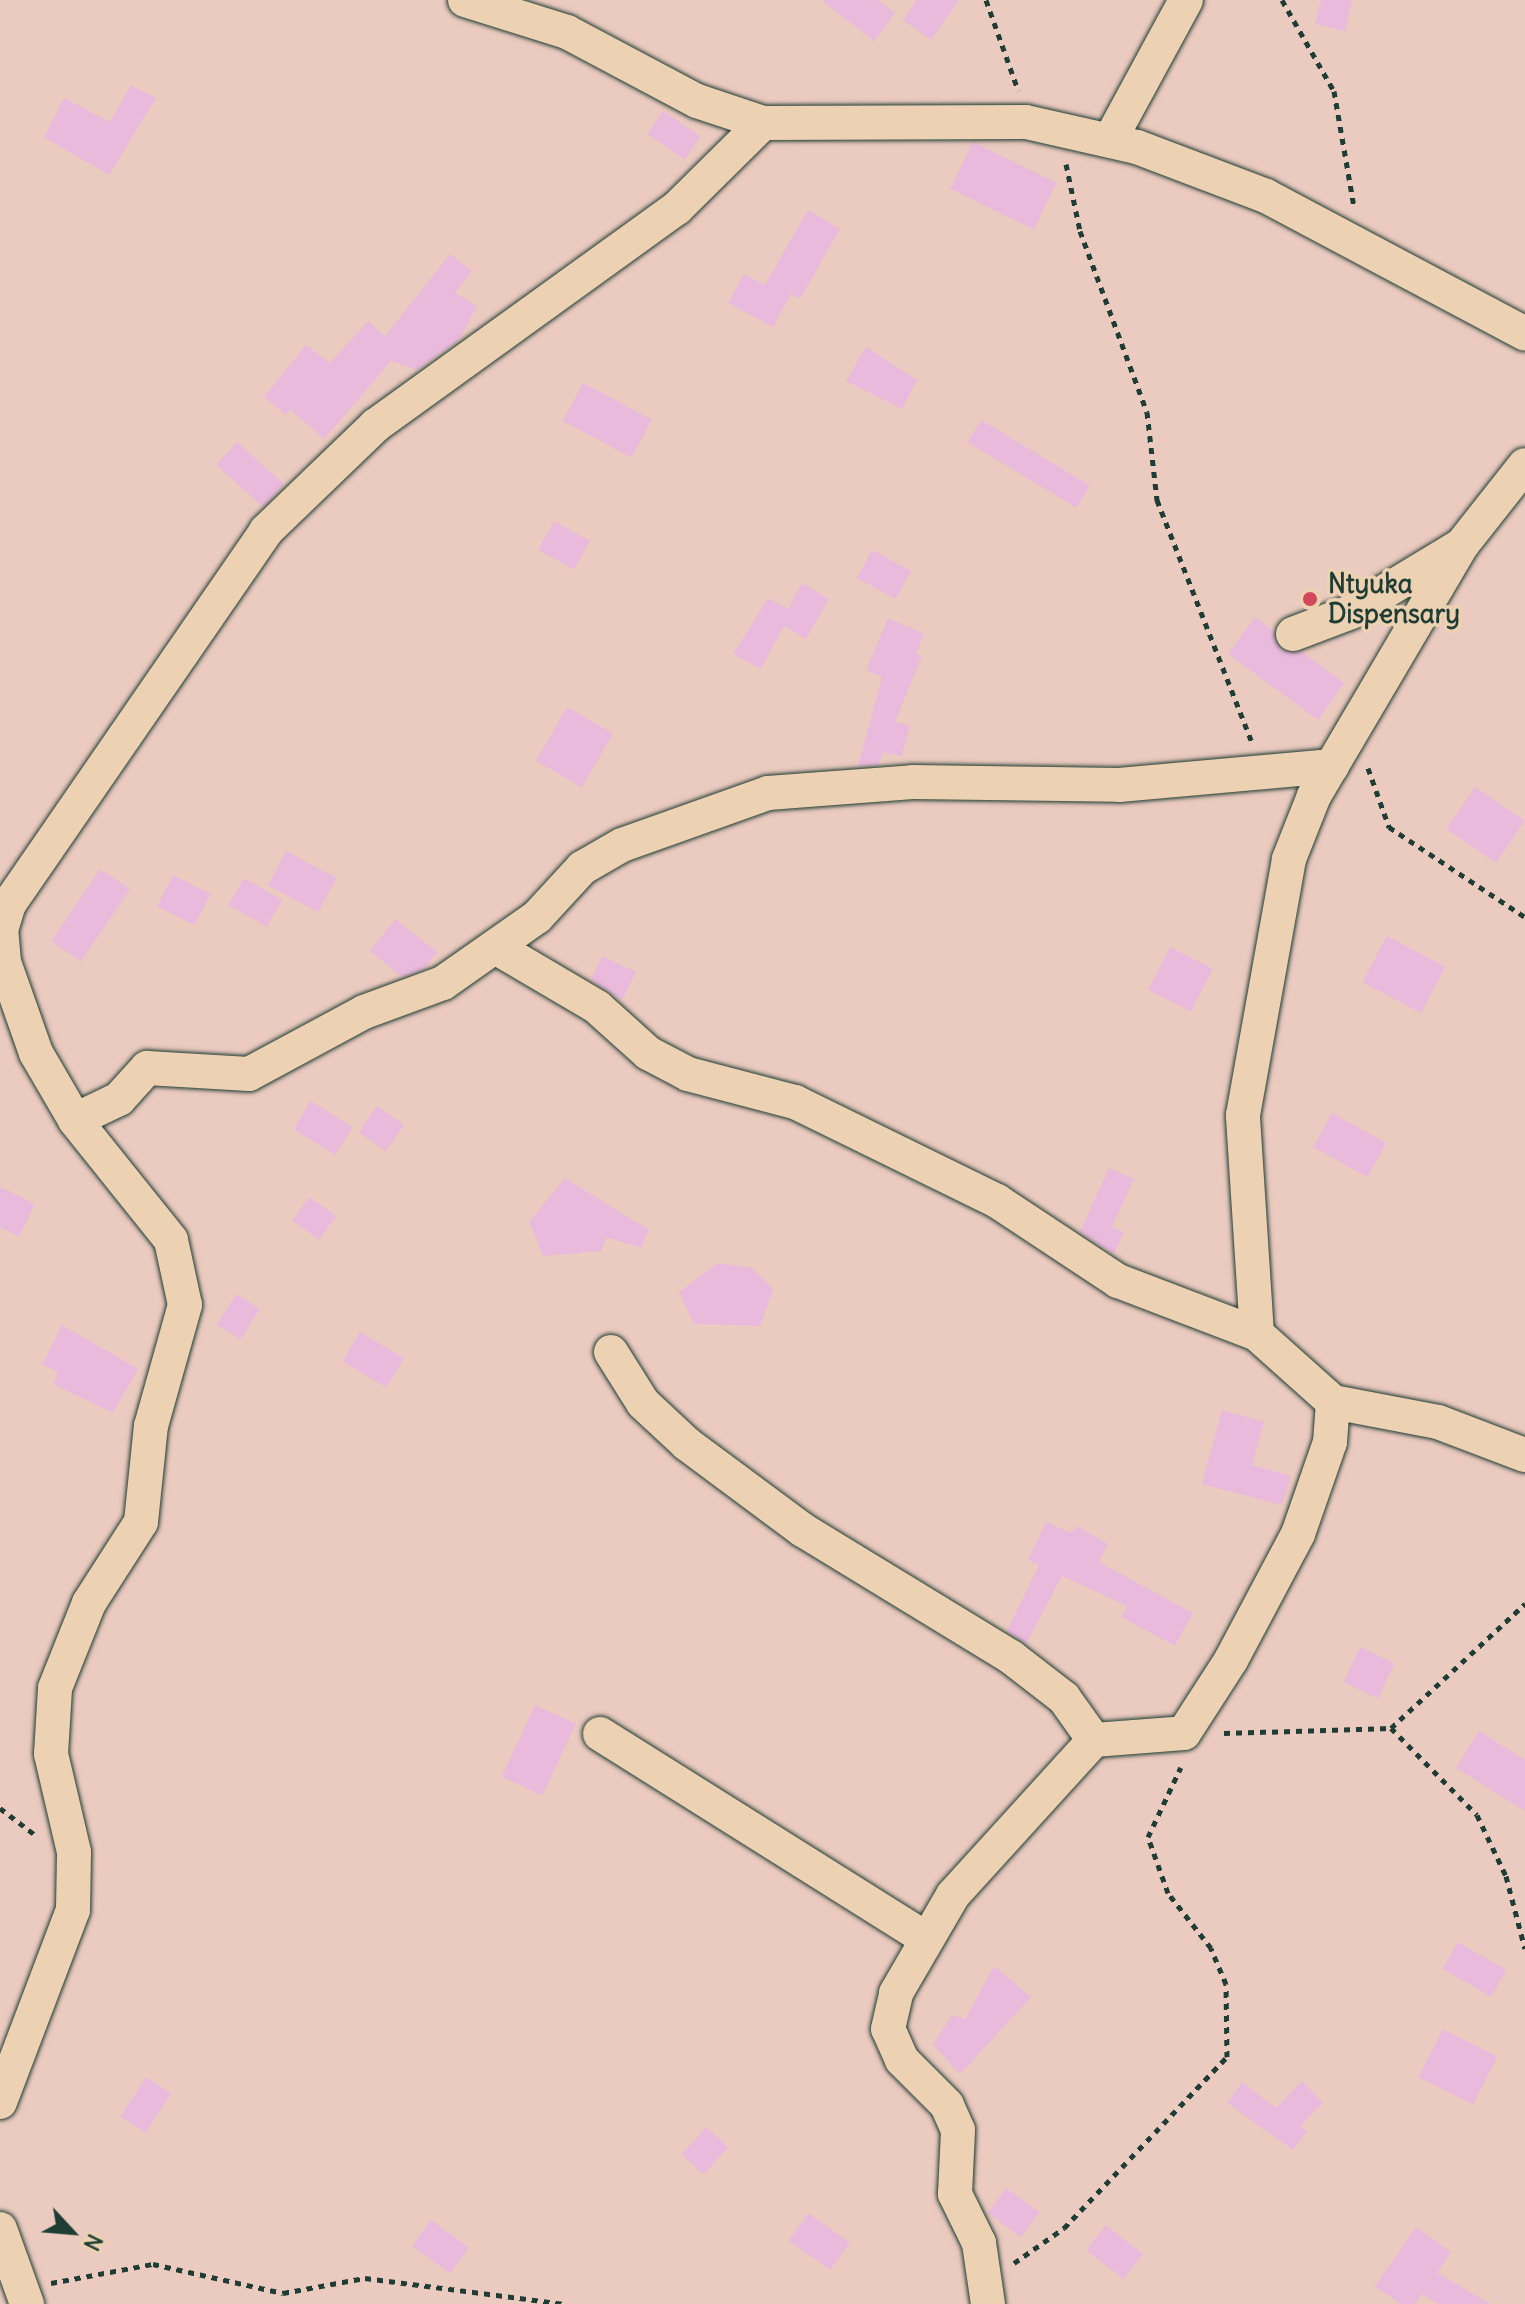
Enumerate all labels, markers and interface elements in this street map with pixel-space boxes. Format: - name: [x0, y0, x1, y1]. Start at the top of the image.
- place label: Ntyuka Dispensary: [1328, 568, 1460, 630]
- marker: Ntyuka Dispensary: [1299, 588, 1321, 610]
- north arrow: [32, 2192, 112, 2272]
- text: N: [78, 2230, 109, 2255]

